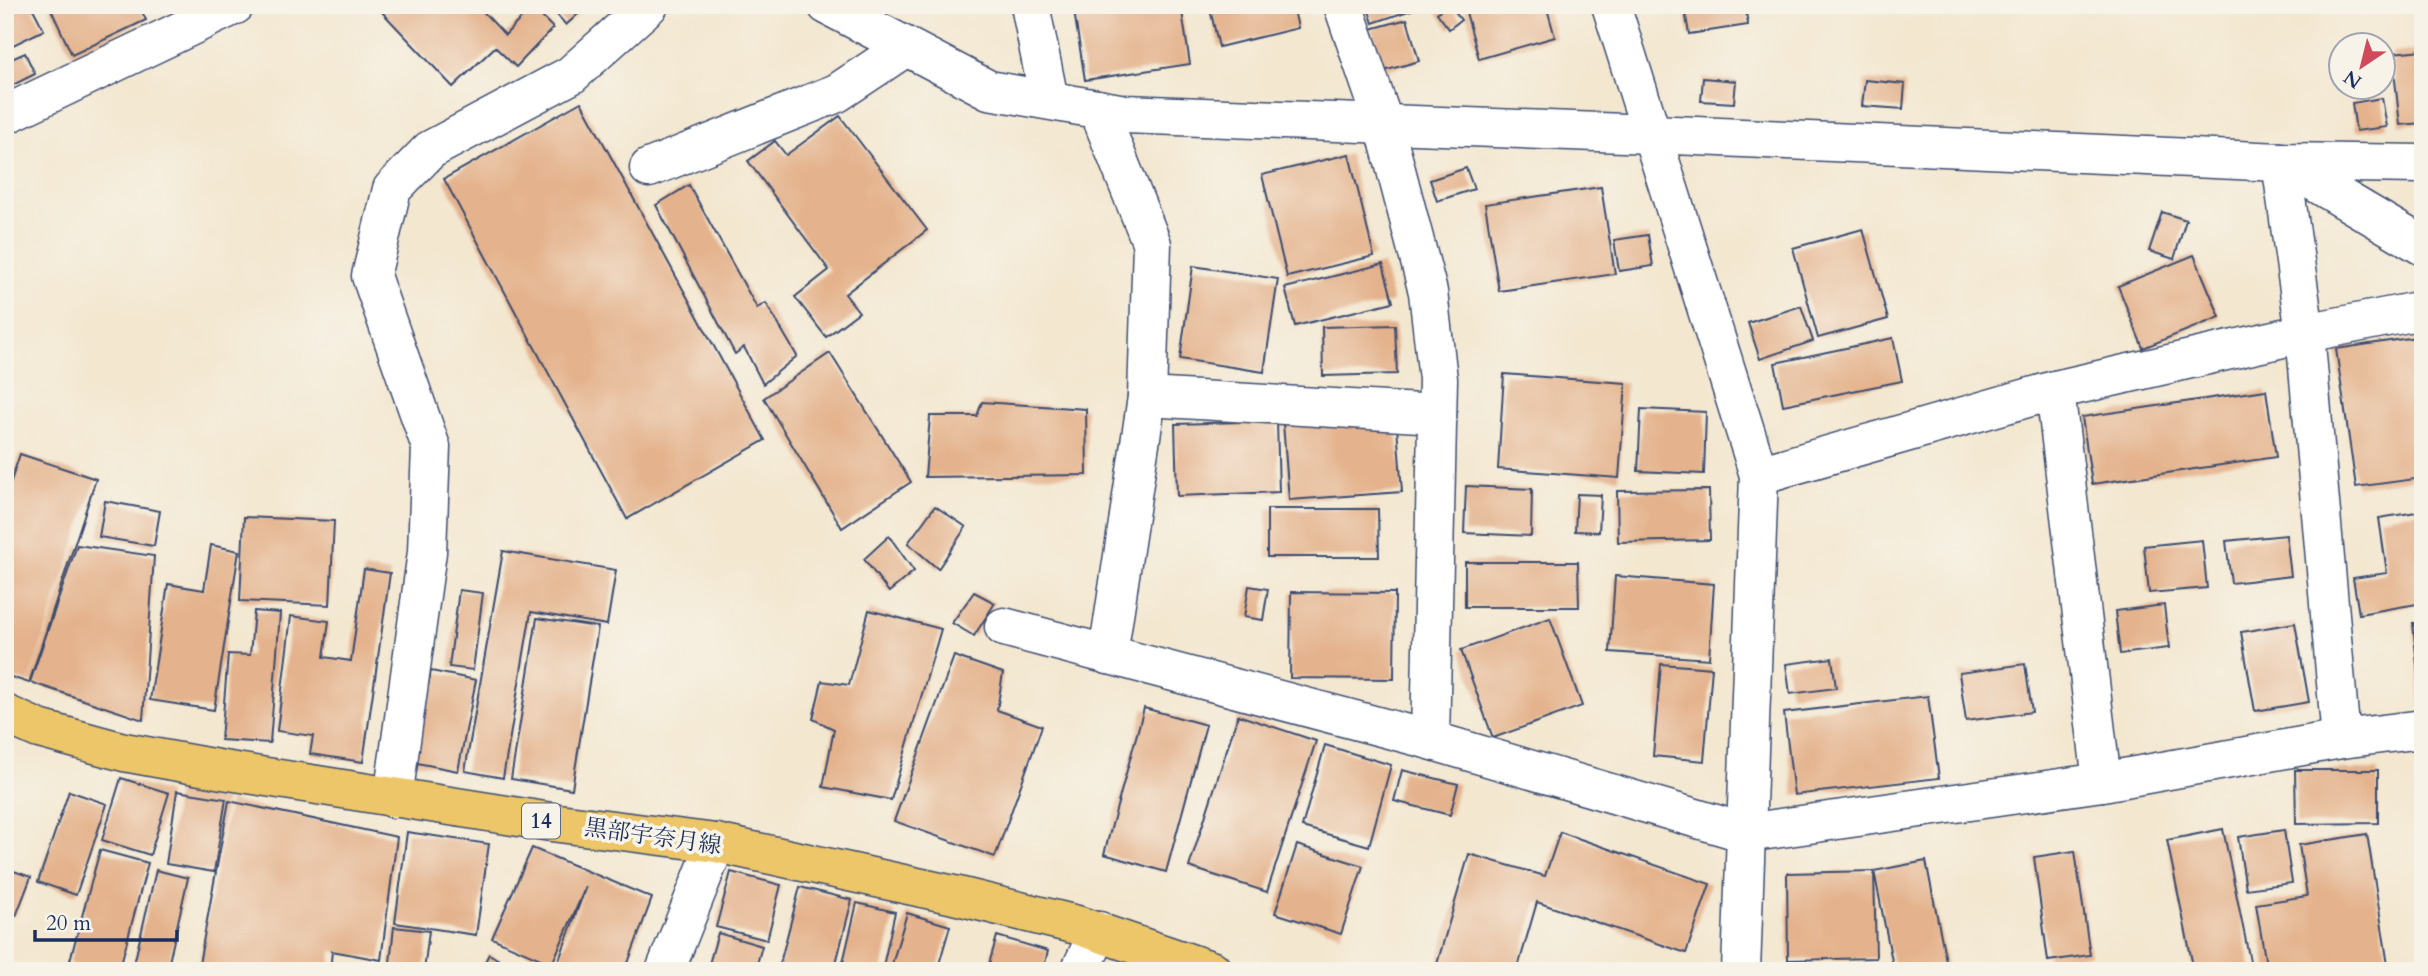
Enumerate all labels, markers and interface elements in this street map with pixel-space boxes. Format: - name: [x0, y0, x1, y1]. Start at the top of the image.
- north arrow: [2326, 32, 2396, 102]
- text: N: [2338, 63, 2367, 94]
- road number: 14: [522, 804, 560, 838]
- street label: 黒部宇奈月線: [582, 812, 723, 861]
- scale bar: [35, 899, 177, 943]
- text: 20 m: [46, 909, 91, 938]

